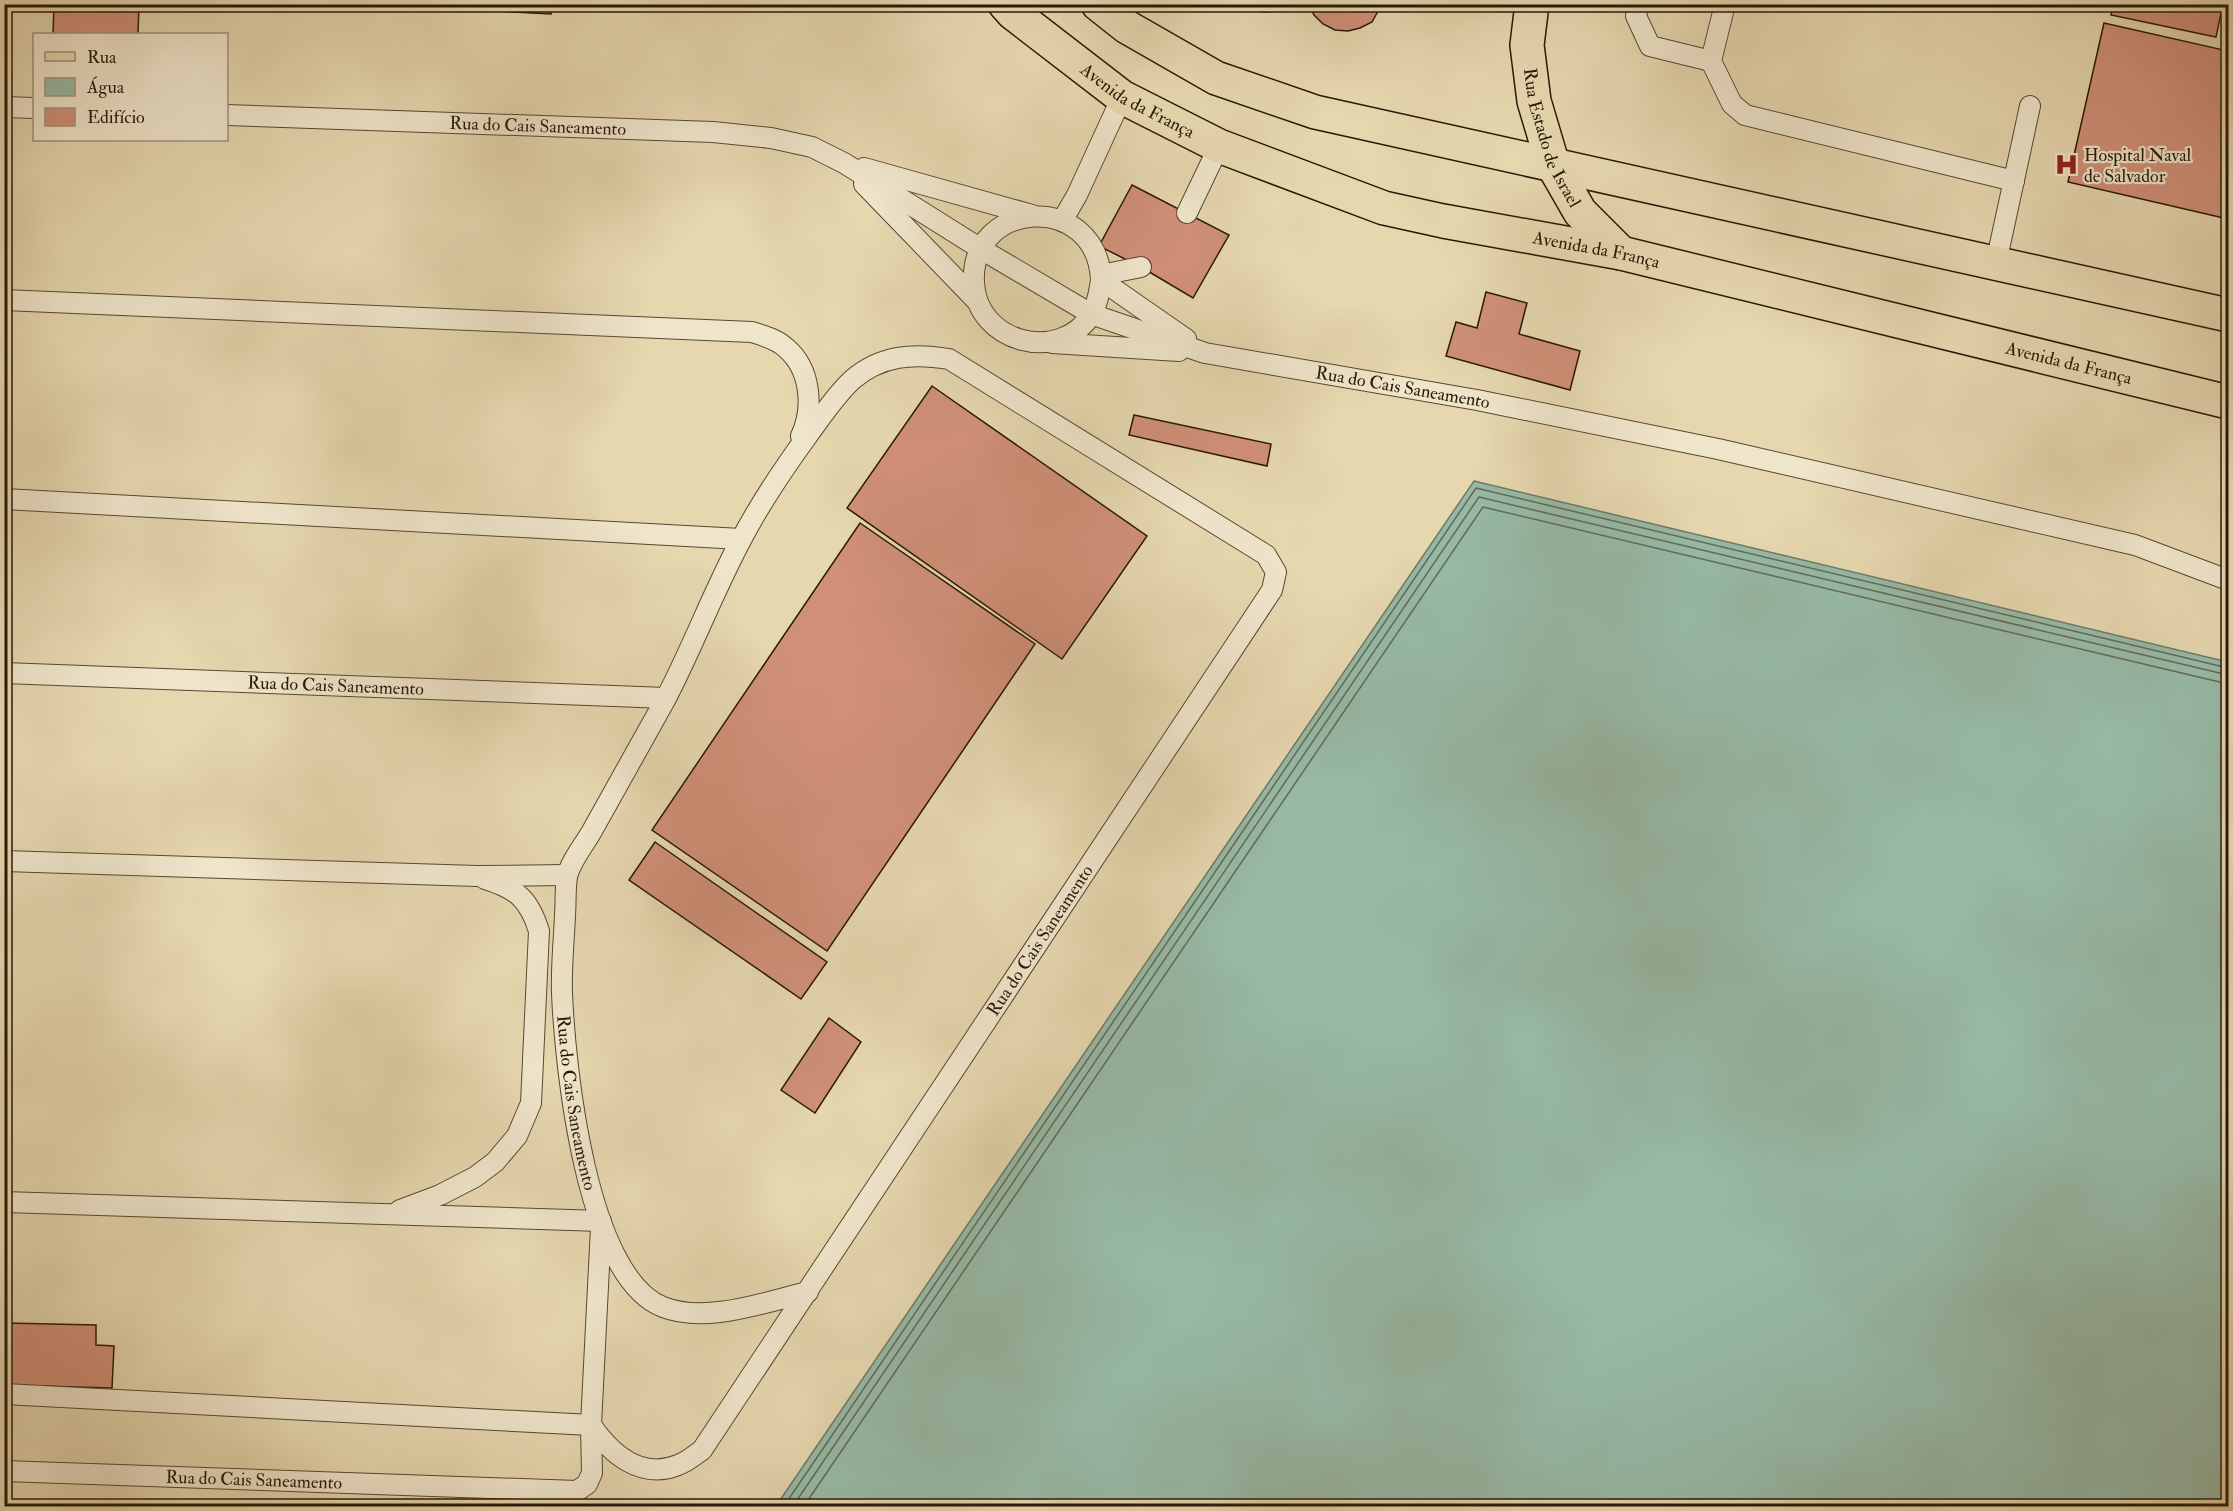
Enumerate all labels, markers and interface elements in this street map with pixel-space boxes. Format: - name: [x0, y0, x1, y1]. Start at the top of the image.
- legend: [33, 33, 228, 141]
- text: Rua: [87, 46, 117, 69]
- street label: Avenida da França: [1075, 57, 1199, 144]
- street label: Rua Estado de Israel: [1518, 67, 1587, 212]
- text: Água: [86, 76, 125, 99]
- text: Edifício: [87, 106, 145, 129]
- street label: Rua do Cais Saneamento: [449, 111, 627, 140]
- place label: Hospital Naval de Salvador: [2084, 144, 2192, 188]
- hospital icon: Hospital Naval de Salvador: [2053, 152, 2079, 178]
- street label: Avenida da França: [1530, 226, 1663, 274]
- street label: Avenida da França: [2002, 336, 2135, 390]
- street label: Rua do Cais Saneamento: [1314, 361, 1492, 414]
- street label: Rua do Cais Saneamento: [247, 671, 425, 700]
- street label: Rua do Cais Saneamento: [981, 860, 1098, 1020]
- street label: Rua do Cais Saneamento: [552, 1015, 602, 1193]
- street label: Rua do Cais Saneamento: [165, 1465, 343, 1494]

